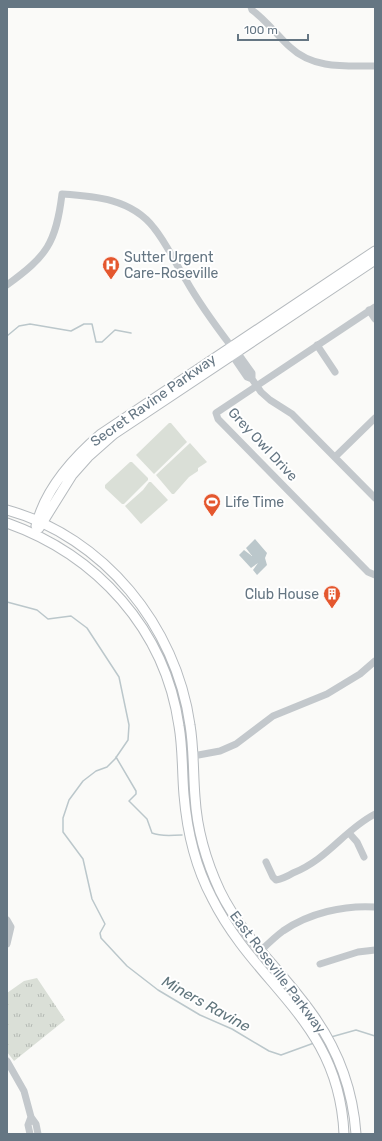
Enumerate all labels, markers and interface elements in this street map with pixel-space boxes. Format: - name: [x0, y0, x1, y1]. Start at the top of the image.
- scale bar: [238, 16, 308, 42]
- text: 100 m: [244, 23, 278, 37]
- place label: Sutter Urgent Care-Roseville: [124, 249, 219, 282]
- hospital icon: Sutter Urgent Care-Roseville: [101, 255, 121, 280]
- street label: Secret Ravine Parkway: [87, 350, 220, 450]
- street label: Grey Owl Drive: [224, 404, 301, 485]
- sports icon: Life Time: [202, 492, 222, 517]
- place label: Life Time: [225, 494, 284, 511]
- building icon: Club House: [322, 584, 342, 609]
- place label: Club House: [245, 586, 319, 603]
- street label: East Roseville Parkway: [226, 908, 329, 1037]
- water label: Miners Ravine: [159, 972, 254, 1036]

